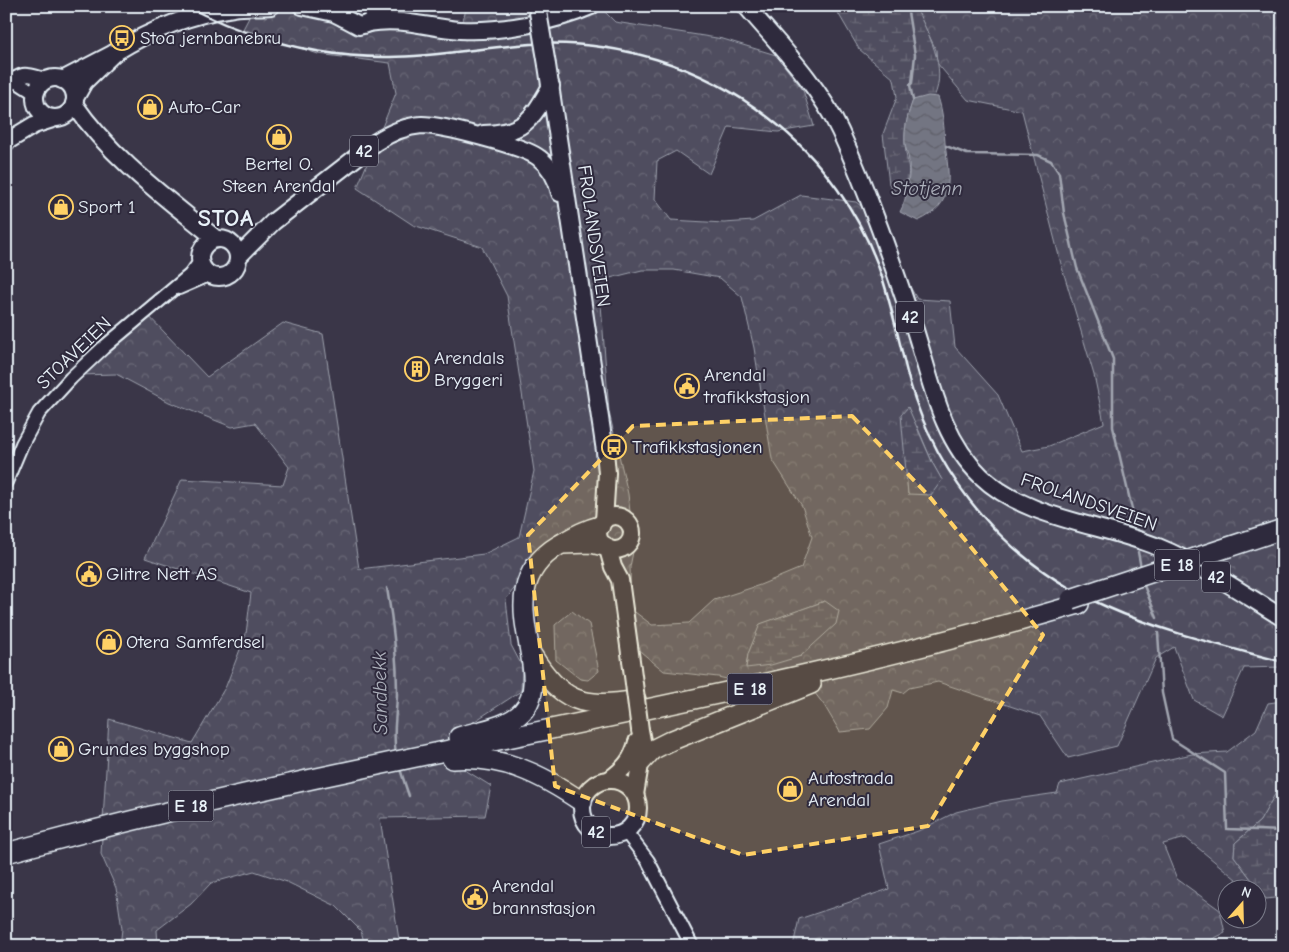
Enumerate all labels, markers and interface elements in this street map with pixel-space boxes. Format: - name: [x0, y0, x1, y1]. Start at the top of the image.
- bus stop icon: Stoa jernbanebru: [109, 25, 135, 51]
- place label: Stoa jernbanebru: [140, 27, 281, 49]
- shop icon: Auto-Car: [137, 94, 163, 120]
- place label: Auto-Car: [168, 96, 241, 118]
- shop icon: Bertel O. Steen Arendal: [266, 124, 292, 150]
- road number: 42: [350, 136, 378, 166]
- place label: Bertel O. Steen Arendal: [222, 153, 336, 197]
- street label: FROLANDSVEIEN: [573, 164, 615, 308]
- water label: Stotjenn: [891, 177, 963, 200]
- shop icon: Sport 1: [48, 194, 74, 220]
- place label: Sport 1: [78, 196, 135, 218]
- district label: STOA: [198, 204, 254, 232]
- road number: 42: [896, 302, 924, 332]
- street label: STOAVEIEN: [32, 312, 116, 394]
- place label: Arendals Bryggeri: [434, 347, 504, 391]
- building icon: Arendals Bryggeri: [404, 356, 430, 382]
- place label: Arendal trafikkstasjon: [703, 364, 810, 408]
- public building icon: Arendal trafikkstasjon: [674, 373, 700, 399]
- bus stop icon: Trafikkstasjonen: [601, 434, 627, 460]
- place label: Trafikkstasjonen: [632, 436, 762, 458]
- street label: FROLANDSVEIEN: [1018, 468, 1160, 536]
- road number: E 18: [1154, 550, 1200, 580]
- public building icon: Glitre Nett AS: [76, 561, 102, 587]
- road number: 42: [1202, 562, 1230, 592]
- place label: Glitre Nett AS: [106, 563, 217, 585]
- shop icon: Otera Samferdsel: [96, 629, 122, 655]
- place label: Otera Samferdsel: [126, 631, 265, 653]
- water label: Sandbekk: [368, 651, 392, 735]
- road number: E 18: [728, 674, 772, 704]
- shop icon: Grundes byggshop: [48, 736, 74, 762]
- place label: Grundes byggshop: [78, 738, 230, 760]
- place label: Autostrada Arendal: [808, 767, 894, 811]
- shop icon: Autostrada Arendal: [777, 776, 803, 802]
- road number: E 18: [168, 790, 214, 821]
- road number: 42: [582, 816, 610, 848]
- place label: Arendal brannstasjon: [492, 875, 596, 919]
- north arrow: [1216, 880, 1266, 930]
- text: N: [1239, 883, 1253, 902]
- public building icon: Arendal brannstasjon: [462, 884, 488, 910]

